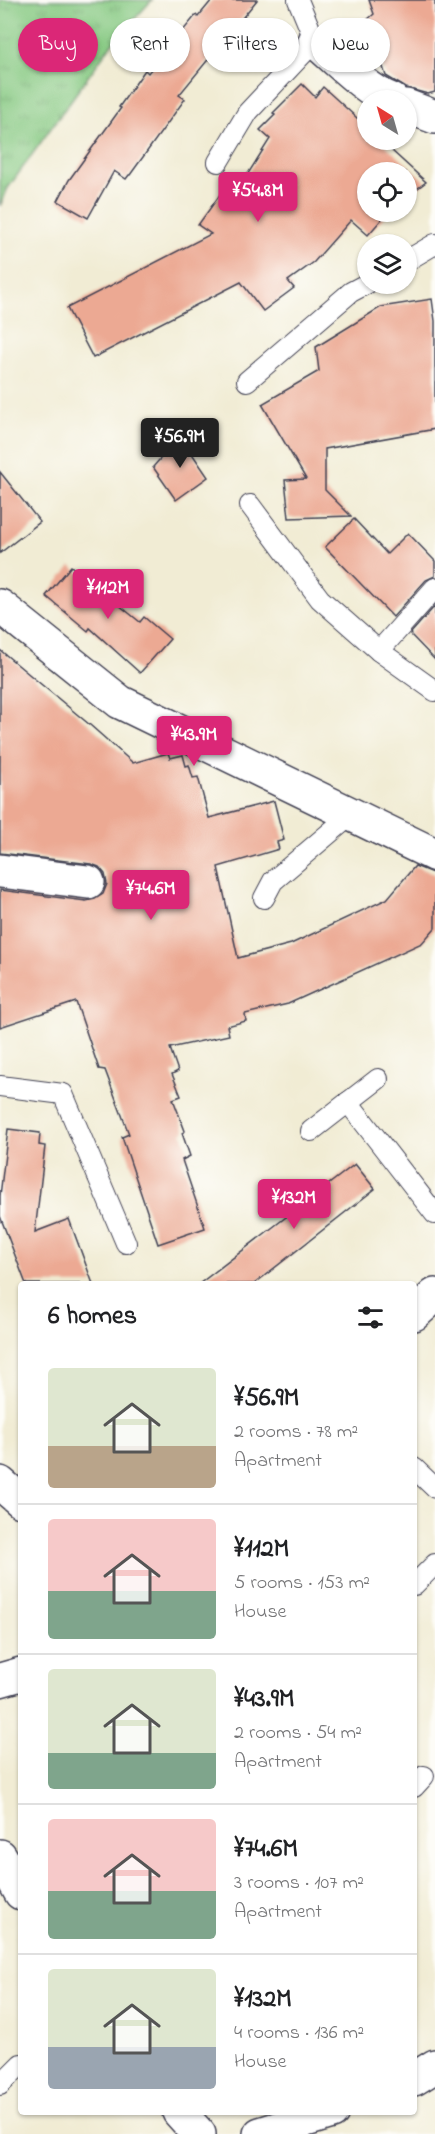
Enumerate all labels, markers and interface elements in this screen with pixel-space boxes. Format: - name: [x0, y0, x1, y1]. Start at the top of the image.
- chip: Buy: [18, 18, 98, 72]
- chip: Rent: [110, 18, 190, 72]
- chip: Filters: [202, 18, 299, 72]
- chip: New: [311, 18, 390, 72]
- north arrow: [357, 90, 417, 150]
- map controls: [357, 90, 417, 294]
- button: locate: [357, 162, 417, 222]
- pin: ¥54.8M: [209, 172, 307, 223]
- text: ¥54.8M: [232, 177, 284, 206]
- button: layers: [357, 234, 417, 294]
- pin: ¥56.9M: [131, 418, 229, 469]
- text: ¥56.9M: [155, 423, 205, 452]
- pin: ¥112M: [66, 569, 150, 620]
- text: ¥112M: [87, 574, 129, 603]
- pin: ¥43.9M: [145, 716, 243, 767]
- text: ¥43.9M: [171, 721, 217, 750]
- pin: ¥74.6M: [102, 870, 200, 921]
- text: ¥74.6M: [126, 875, 176, 904]
- pin: ¥132M: [252, 1179, 336, 1230]
- text: ¥132M: [272, 1184, 316, 1213]
- text: 6 homes: [48, 1298, 137, 1336]
- icon: filters: [354, 1301, 387, 1334]
- text: ¥56.9M: [234, 1380, 299, 1418]
- icon: home: [96, 1392, 168, 1464]
- text: 2 rooms · 78 m²: [234, 1418, 358, 1447]
- text: Apartment: [234, 1447, 322, 1476]
- text: ¥112M: [234, 1531, 289, 1569]
- icon: home: [96, 1543, 168, 1615]
- text: 5 rooms · 153 m²: [234, 1569, 370, 1598]
- text: House: [234, 1598, 287, 1627]
- text: ¥43.9M: [234, 1681, 295, 1719]
- icon: home: [96, 1693, 168, 1765]
- text: 2 rooms · 54 m²: [234, 1719, 362, 1748]
- text: Apartment: [234, 1748, 322, 1777]
- text: ¥74.6M: [234, 1831, 298, 1869]
- icon: home: [96, 1843, 168, 1915]
- text: 3 rooms · 107 m²: [234, 1869, 364, 1898]
- text: Apartment: [234, 1898, 322, 1927]
- text: ¥132M: [234, 1981, 292, 2019]
- icon: home: [96, 1993, 168, 2065]
- text: 4 rooms · 136 m²: [234, 2019, 364, 2048]
- text: House: [234, 2048, 287, 2077]

